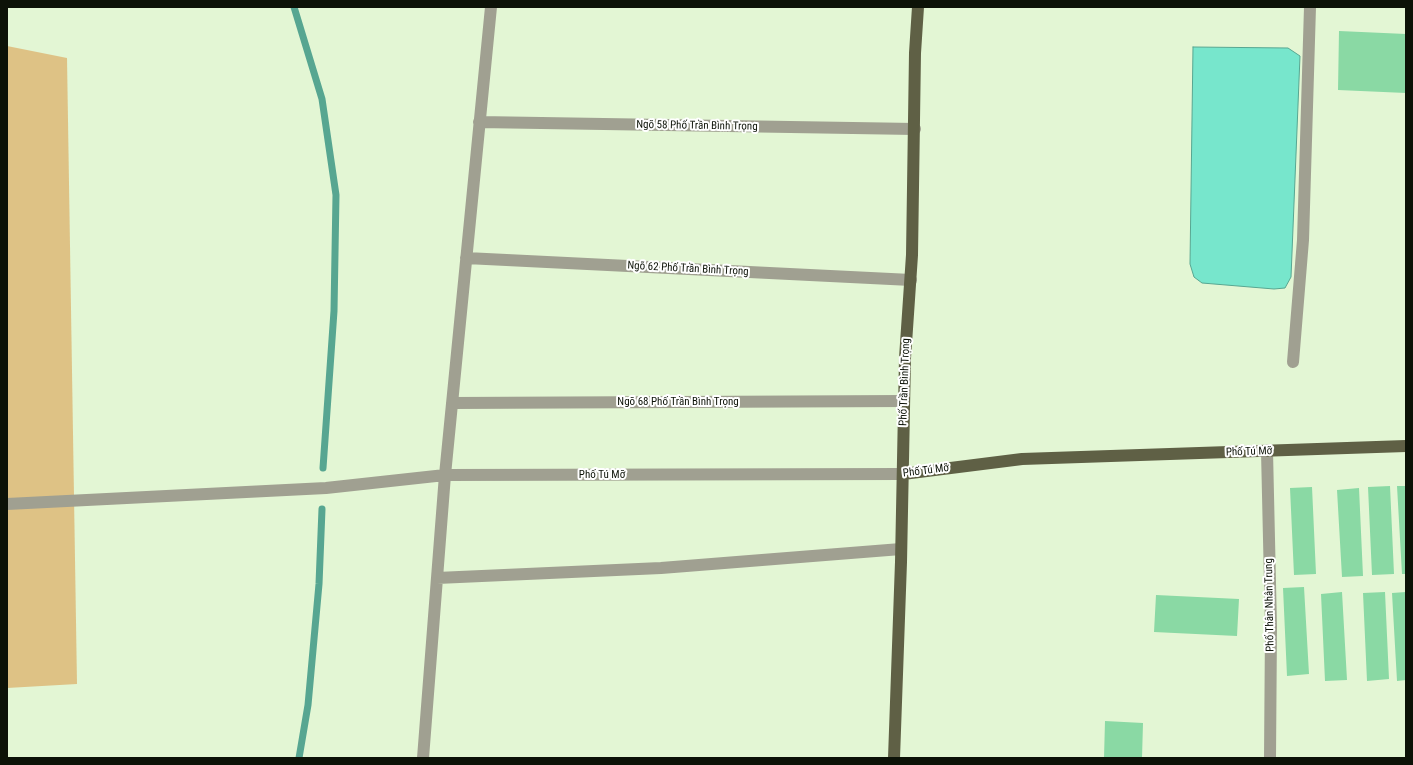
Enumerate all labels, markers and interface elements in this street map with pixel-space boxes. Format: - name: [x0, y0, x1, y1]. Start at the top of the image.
- street label: Ngõ 58 Phố Trần Bình Trọng: [636, 118, 758, 134]
- street label: Ngõ 62 Phố Trần Bình Trọng: [627, 259, 749, 279]
- street label: Phố Trần Bình Trọng: [897, 338, 913, 426]
- street label: Ngõ 68 Phố Trần Bình Trọng: [617, 395, 739, 409]
- street label: Phố Tú Mỡ: [1226, 445, 1272, 459]
- street label: Phố Tú Mỡ: [902, 462, 950, 480]
- street label: Phố Tú Mỡ: [579, 468, 625, 482]
- street label: Phố Thân Nhân Trung: [1263, 558, 1277, 652]

